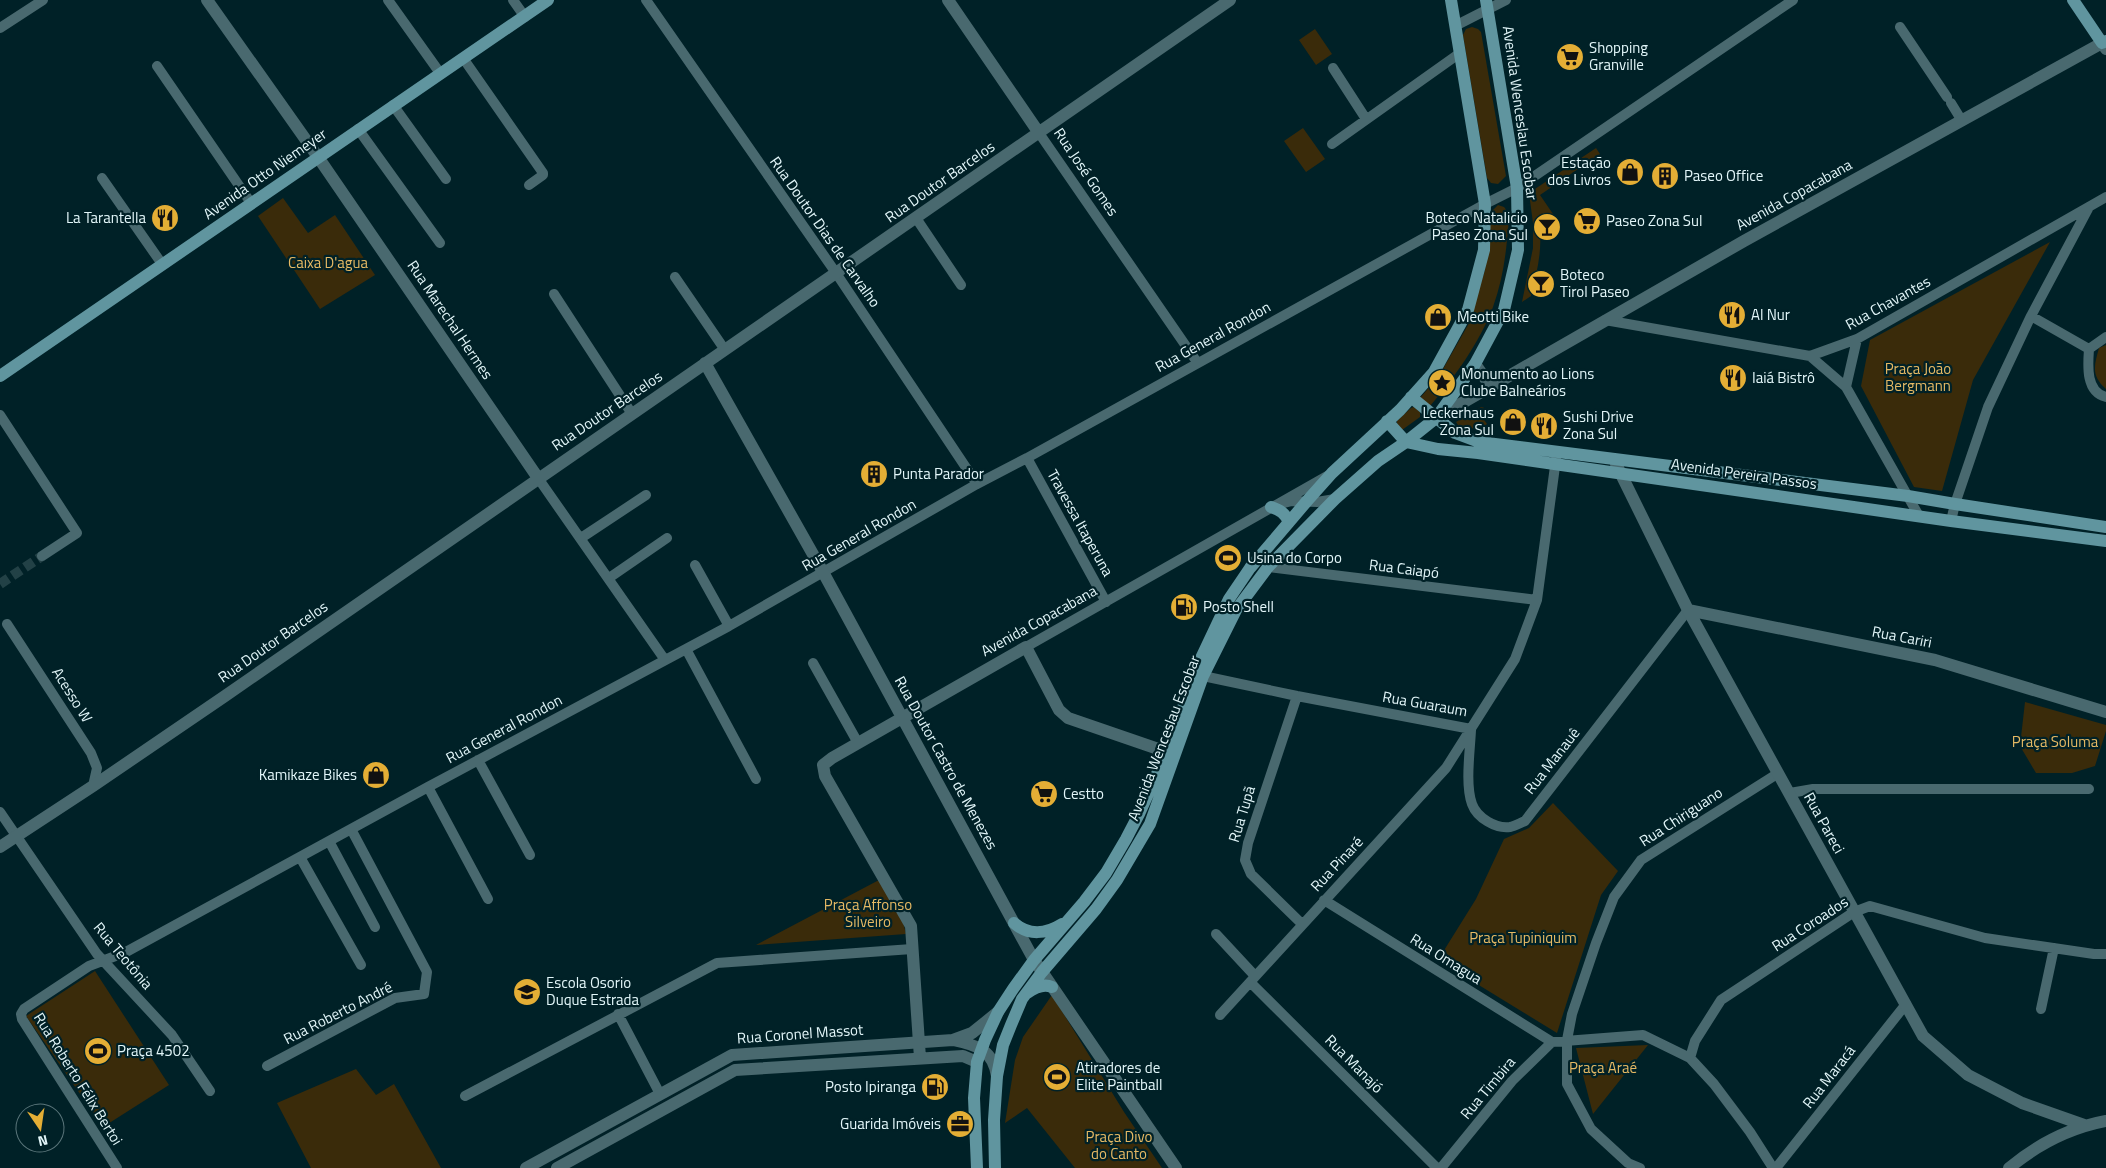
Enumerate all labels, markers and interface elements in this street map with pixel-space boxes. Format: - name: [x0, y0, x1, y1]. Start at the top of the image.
- street label: Avenida Wenceslau Escobar: [1497, 24, 1544, 201]
- place label: Shopping Granville: [1589, 36, 1648, 76]
- supermarket icon: Shopping Granville: [1555, 42, 1585, 72]
- street label: Avenida Otto Niemeyer: [198, 122, 331, 225]
- street label: Rua José Gomes: [1048, 123, 1125, 221]
- street label: Rua Doutor Barcelos: [880, 135, 999, 228]
- place label: Estação dos Livros: [1547, 151, 1611, 191]
- street label: Rua Doutor Dias de Carvalho: [764, 152, 886, 312]
- street label: Avenida Copacabana: [1731, 153, 1857, 236]
- shop icon: Estação dos Livros: [1615, 157, 1645, 187]
- building icon: Paseo Office: [1650, 161, 1680, 191]
- place label: Paseo Office: [1684, 164, 1763, 187]
- restaurant icon: La Tarantella: [150, 203, 180, 233]
- place label: La Tarantella: [66, 206, 146, 229]
- place label: Boteco Natalicio Paseo Zona Sul: [1425, 206, 1528, 246]
- supermarket icon: Paseo Zona Sul: [1572, 206, 1602, 236]
- place label: Paseo Zona Sul: [1606, 209, 1702, 232]
- bar icon: Boteco Natalicio Paseo Zona Sul: [1532, 212, 1562, 242]
- park label: Caixa D'agua: [288, 251, 368, 274]
- street label: Rua Marechal Hermes: [402, 255, 499, 384]
- place label: Boteco Tirol Paseo: [1560, 263, 1630, 303]
- bar icon: Boteco Tirol Paseo: [1526, 269, 1556, 299]
- street label: Rua Chavantes: [1841, 270, 1934, 335]
- street label: Rua General Rondon: [1151, 295, 1275, 378]
- restaurant icon: Al Nur: [1717, 300, 1747, 330]
- shop icon: Meotti Bike: [1423, 302, 1453, 332]
- place label: Al Nur: [1751, 303, 1790, 326]
- place label: Meotti Bike: [1457, 305, 1529, 328]
- park label: Praça João Bergmann: [1885, 357, 1951, 397]
- place label: Monumento ao Lions Clube Balneários: [1461, 362, 1594, 402]
- restaurant icon: Iaiá Bistrô: [1718, 363, 1748, 393]
- street label: Rua Doutor Barcelos: [547, 365, 667, 456]
- place label: Iaiá Bistrô: [1752, 366, 1815, 389]
- place icon: Monumento ao Lions Clube Balneários: [1427, 368, 1457, 398]
- place label: Leckerhaus Zona Sul: [1423, 401, 1494, 441]
- place label: Sushi Drive Zona Sul: [1563, 405, 1634, 445]
- shop icon: Leckerhaus Zona Sul: [1498, 407, 1528, 437]
- restaurant icon: Sushi Drive Zona Sul: [1529, 411, 1559, 441]
- street label: Avenida Pereira Passos: [1670, 452, 1818, 495]
- building icon: Punta Parador: [859, 459, 889, 489]
- place label: Punta Parador: [893, 462, 984, 485]
- street label: Travessa Itaperuna: [1041, 465, 1120, 581]
- street label: Rua General Rondon: [797, 492, 920, 577]
- sports icon: Usina do Corpo: [1213, 543, 1243, 573]
- place label: Usina do Corpo: [1247, 546, 1342, 569]
- street label: Rua Caiapó: [1368, 553, 1440, 584]
- street label: Avenida Copacabana: [976, 579, 1102, 662]
- fuel station icon: Posto Shell: [1169, 592, 1199, 622]
- street label: Rua Doutor Barcelos: [213, 595, 332, 688]
- place label: Posto Shell: [1203, 595, 1274, 618]
- street label: Rua Cariri: [1870, 619, 1934, 654]
- street label: Avenida Wenceslau Escobar: [1121, 652, 1206, 824]
- street label: Acesso W: [46, 663, 98, 727]
- street label: Rua Doutor Castro de Menezes: [889, 672, 1004, 854]
- street label: Rua Guaraum: [1381, 685, 1469, 722]
- street label: Rua General Rondon: [441, 688, 566, 769]
- street label: Rua Manauê: [1518, 722, 1585, 799]
- park label: Praça Soluma: [2012, 730, 2099, 753]
- shop icon: Kamikaze Bikes: [361, 760, 391, 790]
- place label: Kamikaze Bikes: [259, 763, 357, 786]
- supermarket icon: Cestto: [1029, 779, 1059, 809]
- street label: Rua Chiriguano: [1635, 781, 1727, 852]
- place label: Cestto: [1063, 782, 1104, 805]
- street label: Rua Tupã: [1222, 782, 1261, 845]
- street label: Rua Pareci: [1798, 788, 1851, 858]
- street label: Rua Pinaré: [1305, 831, 1368, 896]
- street label: Rua Coroados: [1767, 890, 1853, 957]
- park label: Praça Affonso Silveiro: [824, 893, 912, 933]
- street label: Rua Teotônia: [88, 917, 159, 995]
- park label: Praça Tupiniquim: [1469, 926, 1577, 949]
- street label: Rua Omagua: [1406, 927, 1487, 990]
- place label: Escola Osorio Duque Estrada: [546, 971, 640, 1011]
- street label: Rua Roberto André: [279, 975, 396, 1050]
- school or university icon: Escola Osorio Duque Estrada: [512, 977, 542, 1007]
- street label: Rua Roberto Félix Bertoi: [28, 1008, 129, 1150]
- street label: Rua Coronel Massot: [736, 1018, 865, 1049]
- street label: Rua Manajó: [1320, 1029, 1389, 1098]
- sports icon: Praça 4502: [83, 1036, 113, 1066]
- place label: Praça 4502: [117, 1039, 190, 1062]
- street label: Rua Maracá: [1796, 1040, 1861, 1113]
- street label: Rua Timbira: [1455, 1051, 1521, 1124]
- place label: Atiradores de Elite Paintball: [1076, 1056, 1162, 1096]
- park label: Praça Araé: [1569, 1056, 1637, 1079]
- sports icon: Atiradores de Elite Paintball: [1042, 1062, 1072, 1092]
- fuel station icon: Posto Ipiranga: [920, 1072, 950, 1102]
- place label: Posto Ipiranga: [825, 1075, 916, 1098]
- north arrow: [15, 1103, 65, 1153]
- office icon: Guarida Imóveis: [945, 1109, 975, 1139]
- place label: Guarida Imóveis: [840, 1112, 941, 1135]
- park label: Praça Divo do Canto: [1086, 1125, 1153, 1165]
- text: N: [36, 1130, 50, 1152]

